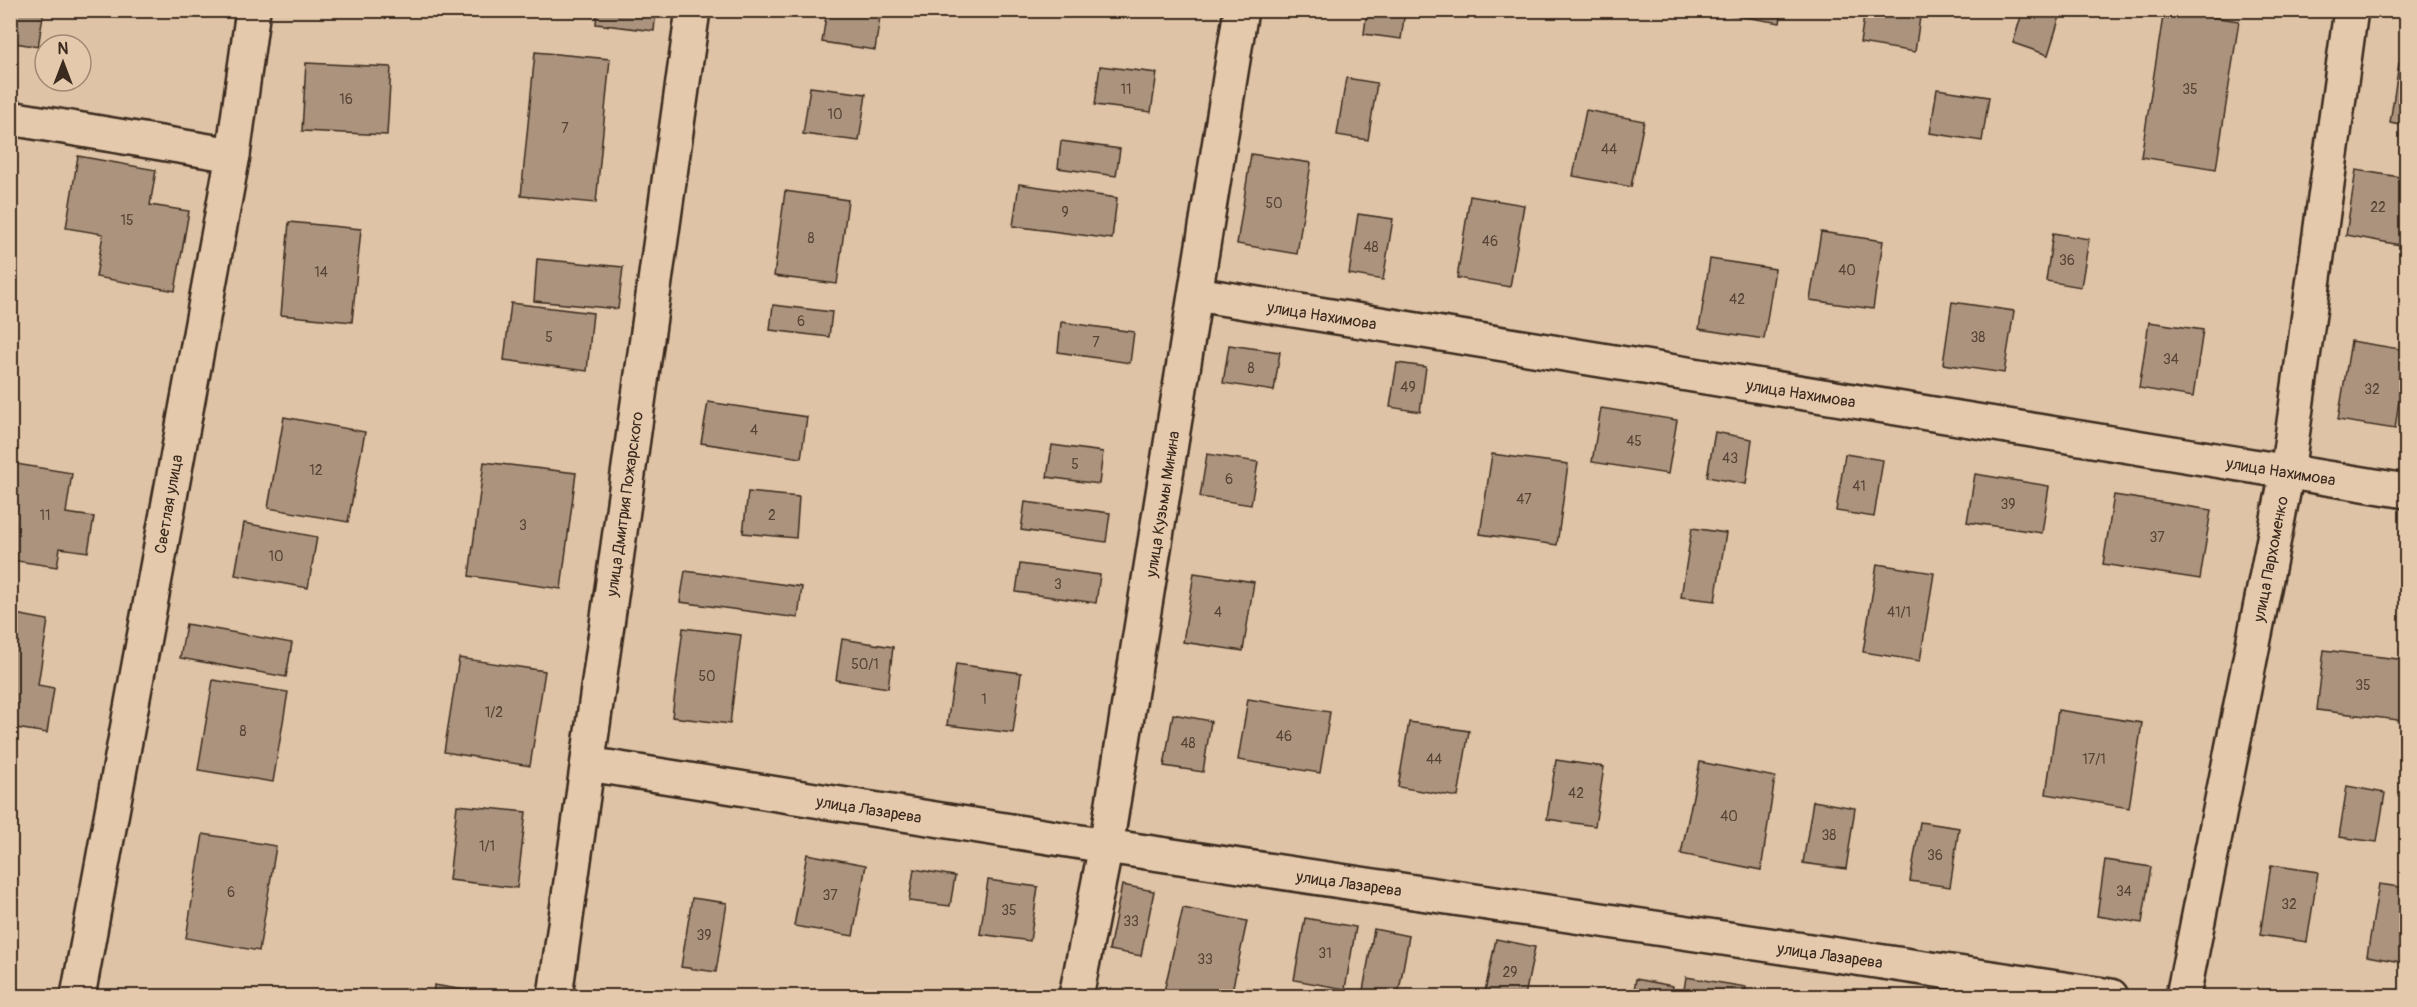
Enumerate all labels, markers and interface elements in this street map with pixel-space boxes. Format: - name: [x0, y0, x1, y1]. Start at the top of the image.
- north arrow: [33, 33, 93, 93]
- text: N: [58, 39, 69, 59]
- house number: 11: [1121, 81, 1131, 98]
- house number: 35: [2182, 81, 2198, 98]
- house number: 16: [339, 91, 353, 108]
- house number: 10: [827, 106, 843, 123]
- house number: 7: [561, 120, 569, 137]
- house number: 44: [1601, 141, 1617, 158]
- house number: 50: [1265, 195, 1283, 212]
- house number: 22: [2370, 199, 2386, 216]
- house number: 9: [1061, 204, 1069, 221]
- house number: 15: [120, 212, 134, 229]
- house number: 8: [807, 230, 815, 247]
- house number: 46: [1482, 233, 1498, 250]
- house number: 48: [1363, 239, 1379, 256]
- house number: 36: [2059, 252, 2075, 269]
- house number: 40: [1838, 262, 1856, 279]
- house number: 14: [314, 264, 328, 281]
- house number: 42: [1729, 291, 1745, 308]
- street label: улица Нахимова: [1265, 297, 1378, 335]
- house number: 6: [797, 313, 805, 330]
- house number: 5: [545, 329, 553, 346]
- house number: 38: [1971, 329, 1985, 346]
- house number: 7: [1092, 334, 1100, 351]
- house number: 34: [2163, 351, 2179, 368]
- house number: 8: [1247, 360, 1255, 377]
- street label: улица Нахимова: [1744, 375, 1857, 413]
- house number: 49: [1400, 379, 1416, 396]
- house number: 32: [2364, 381, 2380, 398]
- street label: улица Дмитрия Пожарского: [602, 410, 648, 599]
- house number: 4: [750, 422, 758, 439]
- street label: улица Кузьмы Минина: [1141, 430, 1184, 580]
- house number: 45: [1626, 433, 1642, 450]
- house number: 43: [1722, 450, 1738, 467]
- street label: Светлая улица: [150, 453, 188, 555]
- street label: улица Нахимова: [2224, 453, 2337, 491]
- house number: 5: [1071, 456, 1079, 473]
- house number: 12: [309, 462, 323, 479]
- house number: 6: [1225, 471, 1233, 488]
- house number: 41: [1852, 478, 1866, 495]
- house number: 47: [1516, 491, 1532, 508]
- street label: улица Пархоменко: [2249, 494, 2293, 625]
- house number: 39: [2000, 496, 2016, 513]
- house number: 11: [40, 507, 50, 524]
- house number: 2: [768, 507, 776, 524]
- house number: 3: [519, 517, 527, 534]
- house number: 37: [2149, 529, 2165, 546]
- house number: 10: [268, 548, 284, 565]
- house number: 3: [1054, 576, 1062, 593]
- house number: 4: [1214, 604, 1222, 621]
- house number: 41/1: [1887, 604, 1911, 621]
- house number: 50/1: [851, 656, 879, 673]
- house number: 50: [698, 668, 716, 685]
- house number: 35: [2355, 677, 2371, 694]
- house number: 1: [981, 691, 987, 708]
- house number: 1/2: [485, 704, 503, 721]
- house number: 8: [239, 723, 247, 740]
- house number: 46: [1276, 728, 1292, 745]
- house number: 48: [1180, 735, 1196, 752]
- house number: 44: [1426, 751, 1442, 768]
- house number: 17/1: [2082, 751, 2106, 768]
- house number: 42: [1568, 785, 1584, 802]
- street label: улица Лазарева: [814, 792, 923, 828]
- house number: 40: [1720, 808, 1738, 825]
- house number: 38: [1822, 827, 1836, 844]
- house number: 1/1: [479, 838, 495, 855]
- house number: 36: [1927, 847, 1943, 864]
- street label: улица Лазарева: [1294, 867, 1403, 901]
- house number: 34: [2116, 883, 2132, 900]
- house number: 6: [227, 884, 235, 901]
- house number: 37: [822, 887, 838, 904]
- house number: 32: [2281, 896, 2297, 913]
- house number: 35: [1001, 902, 1017, 919]
- house number: 33: [1123, 913, 1139, 930]
- house number: 39: [696, 927, 712, 944]
- street label: улица Лазарева: [1775, 939, 1884, 973]
- house number: 31: [1318, 945, 1332, 962]
- house number: 33: [1197, 951, 1213, 968]
- house number: 29: [1502, 964, 1518, 981]

